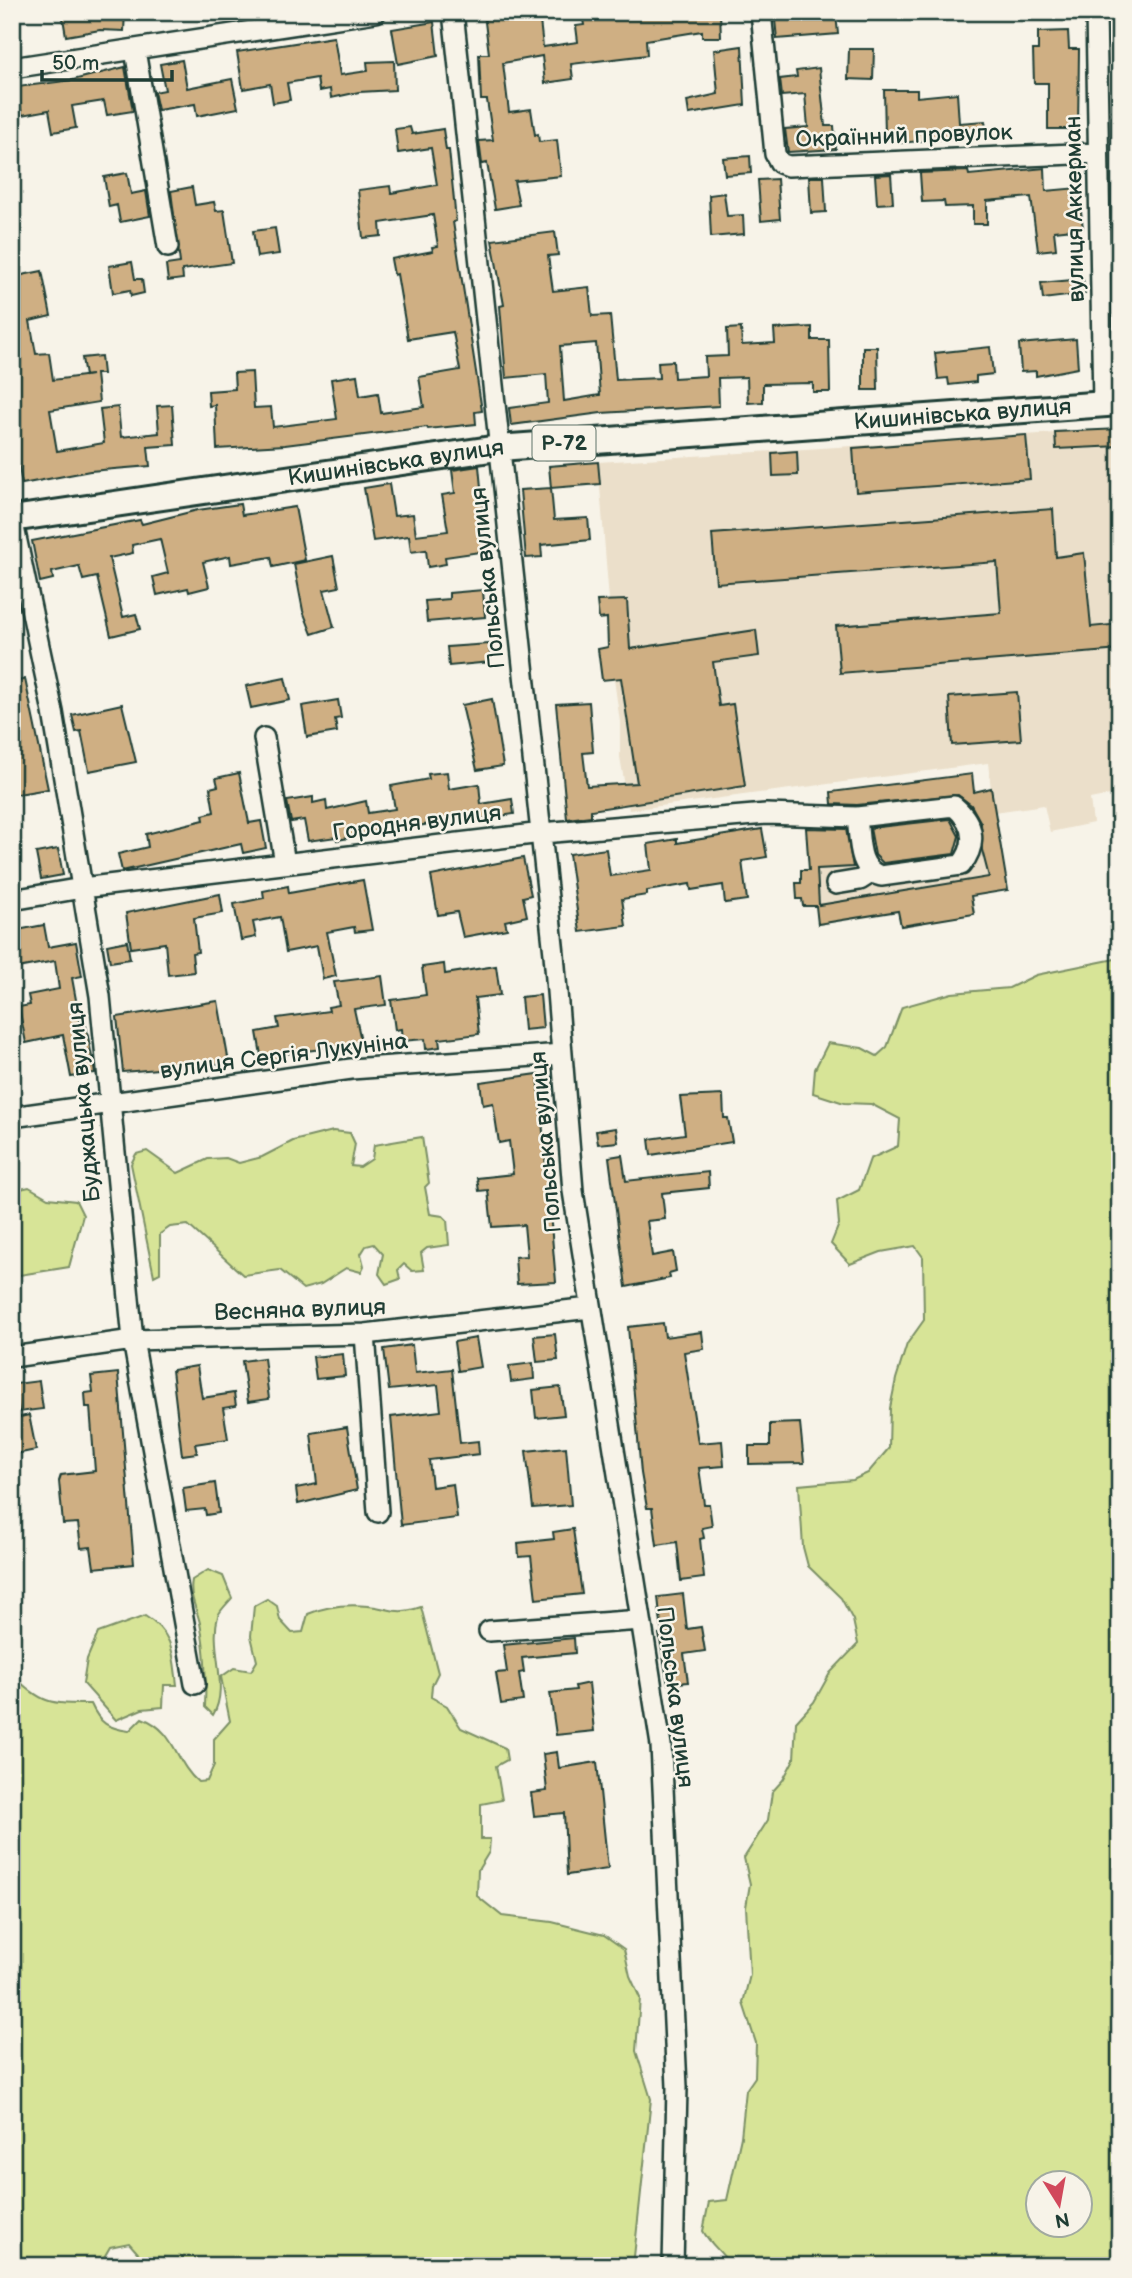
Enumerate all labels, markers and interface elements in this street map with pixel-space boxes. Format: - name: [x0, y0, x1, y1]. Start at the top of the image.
- scale bar: [42, 38, 172, 82]
- text: 50 m: [52, 51, 99, 76]
- street label: вулиця Аккерман: [1059, 115, 1091, 303]
- street label: Окраїнний провулок: [795, 118, 1014, 154]
- street label: Кишинівська вулиця: [853, 393, 1072, 436]
- road number: Р-72: [532, 426, 596, 460]
- street label: Кишинівська вулиця: [286, 433, 506, 493]
- street label: Польська вулиця: [465, 486, 511, 670]
- street label: Городня вулиця: [331, 799, 503, 847]
- street label: Буджацька вулиця: [61, 1001, 107, 1203]
- street label: вулиця Сергія Лукуніна: [159, 1027, 410, 1085]
- street label: Польська вулиця: [524, 1050, 568, 1234]
- street label: Весняна вулиця: [213, 1293, 387, 1327]
- street label: Польська вулиця: [650, 1605, 700, 1789]
- north arrow: [1024, 2170, 1094, 2240]
- text: N: [1053, 2207, 1071, 2232]

